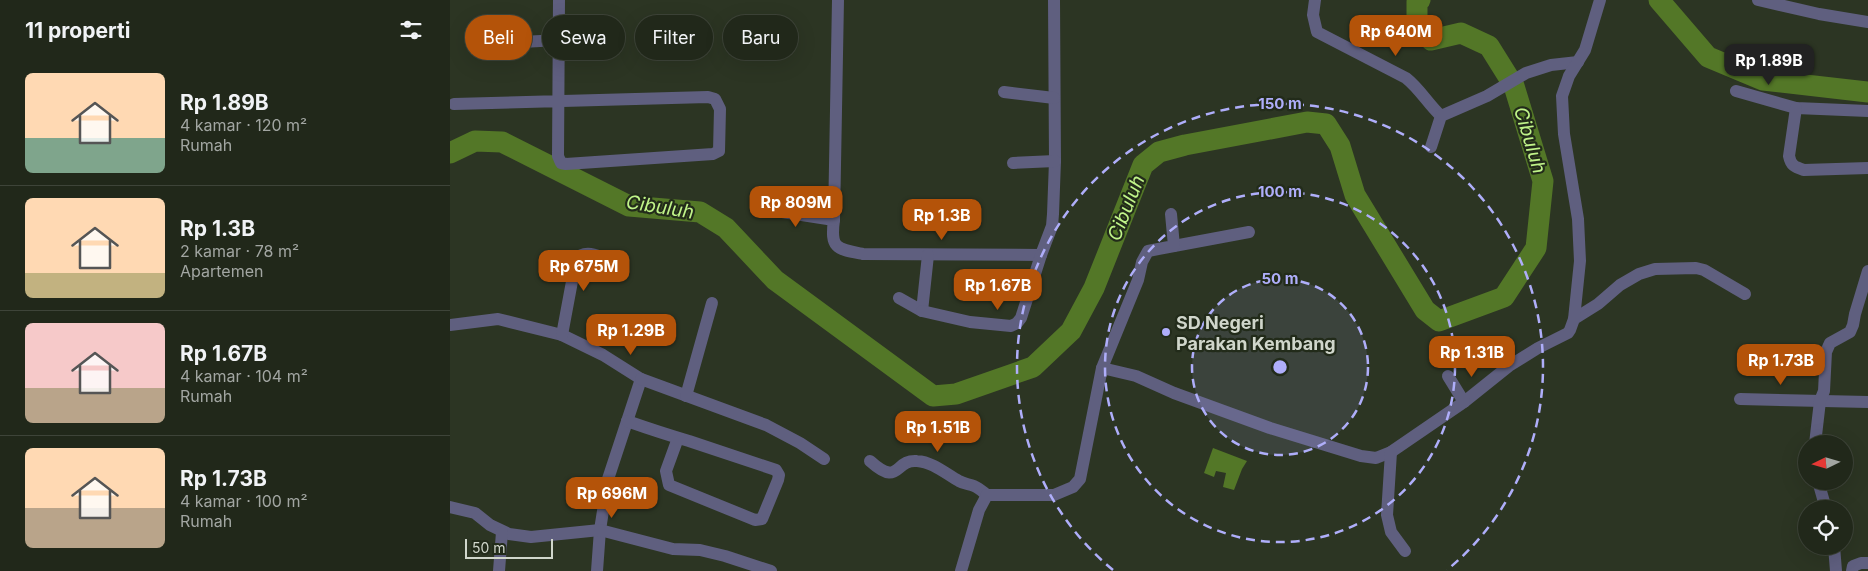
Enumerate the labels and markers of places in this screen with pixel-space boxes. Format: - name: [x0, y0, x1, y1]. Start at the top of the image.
- pin: Rp 640M: [1350, 15, 1442, 57]
- pin: Rp 1.89B: [1717, 44, 1821, 86]
- pin: Rp 809M: [750, 186, 842, 228]
- pin: Rp 1.3B: [896, 198, 988, 241]
- pin: Rp 675M: [538, 250, 630, 292]
- pin: Rp 1.67B: [946, 268, 1050, 311]
- place label: SD Negeri Parakan Kembang: [1176, 312, 1336, 354]
- pin: Rp 1.29B: [579, 314, 683, 356]
- marker: SD Negeri Parakan Kembang: [1160, 326, 1172, 338]
- pin: Rp 1.31B: [1420, 336, 1524, 378]
- pin: Rp 1.73B: [1729, 344, 1833, 386]
- centre of rings: [1271, 358, 1289, 376]
- pin: Rp 1.51B: [886, 410, 990, 453]
- pin: Rp 696M: [566, 476, 658, 519]

